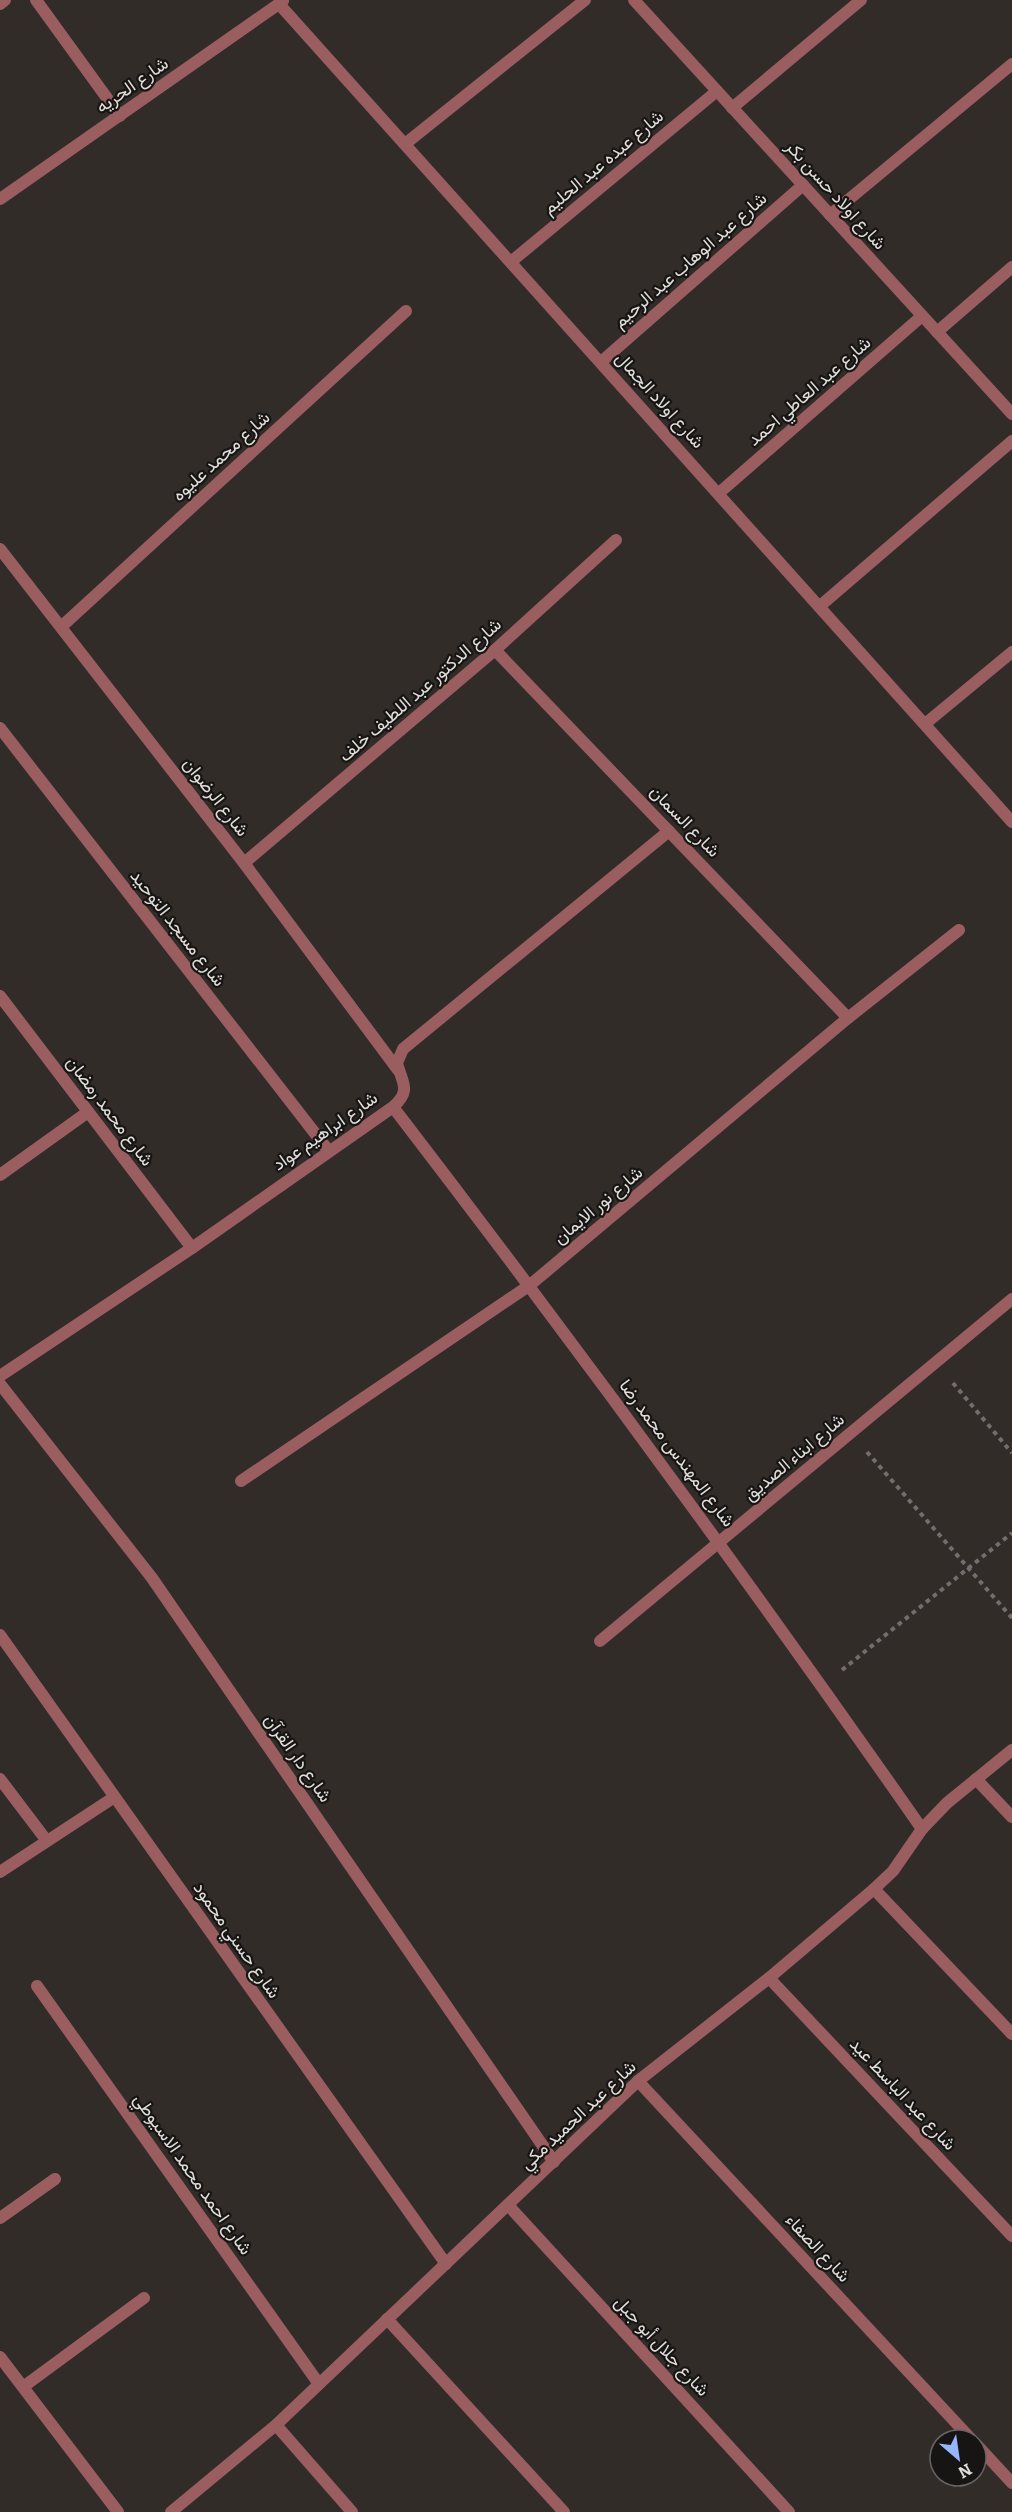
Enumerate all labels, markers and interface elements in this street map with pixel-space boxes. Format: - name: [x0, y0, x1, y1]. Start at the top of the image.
- street label: شارع الحريه: [92, 52, 173, 119]
- street label: شارع عبده عبد الحليم: [538, 105, 669, 220]
- street label: شارع اولاد حسن بكر: [780, 135, 891, 255]
- street label: شارع عبد الوهاب عبد الرحيم: [609, 187, 772, 333]
- street label: شارع عبد العاطي احمد: [743, 331, 878, 454]
- street label: شارع اولاد الجمال: [610, 347, 709, 454]
- street label: شارع محمد عليوه: [168, 406, 275, 506]
- street label: شارع الدكتور عبد اللطيف خلف: [334, 613, 506, 767]
- street label: شارع الرضوان: [178, 753, 254, 841]
- street label: شارع السمان: [645, 780, 725, 862]
- street label: شارع مسجد التوحيد: [125, 865, 230, 991]
- street label: شارع محمد رمضان: [61, 1052, 158, 1171]
- street label: شارع ابراهيم عواد: [268, 1087, 382, 1176]
- street label: شارع نور الايمان: [549, 1161, 648, 1250]
- street label: شارع المهندس محمد رضا: [614, 1375, 740, 1532]
- street label: شارع ابناء الصديق: [739, 1408, 850, 1506]
- street label: شارع دار القرآن: [259, 1710, 336, 1807]
- street label: شارع حسني محمود: [185, 1877, 285, 2005]
- street label: شارع عبد الباسط عيد: [844, 2033, 961, 2156]
- street label: شارع عبد الحميد مكي: [515, 2056, 643, 2177]
- street label: شارع احمد محمد الاسيوطي: [126, 2089, 257, 2261]
- street label: شارع الصفاء: [780, 2209, 855, 2287]
- street label: شارع جلال أبو جبل: [609, 2291, 714, 2401]
- north arrow: [928, 2428, 988, 2488]
- text: N: [955, 2459, 975, 2482]

